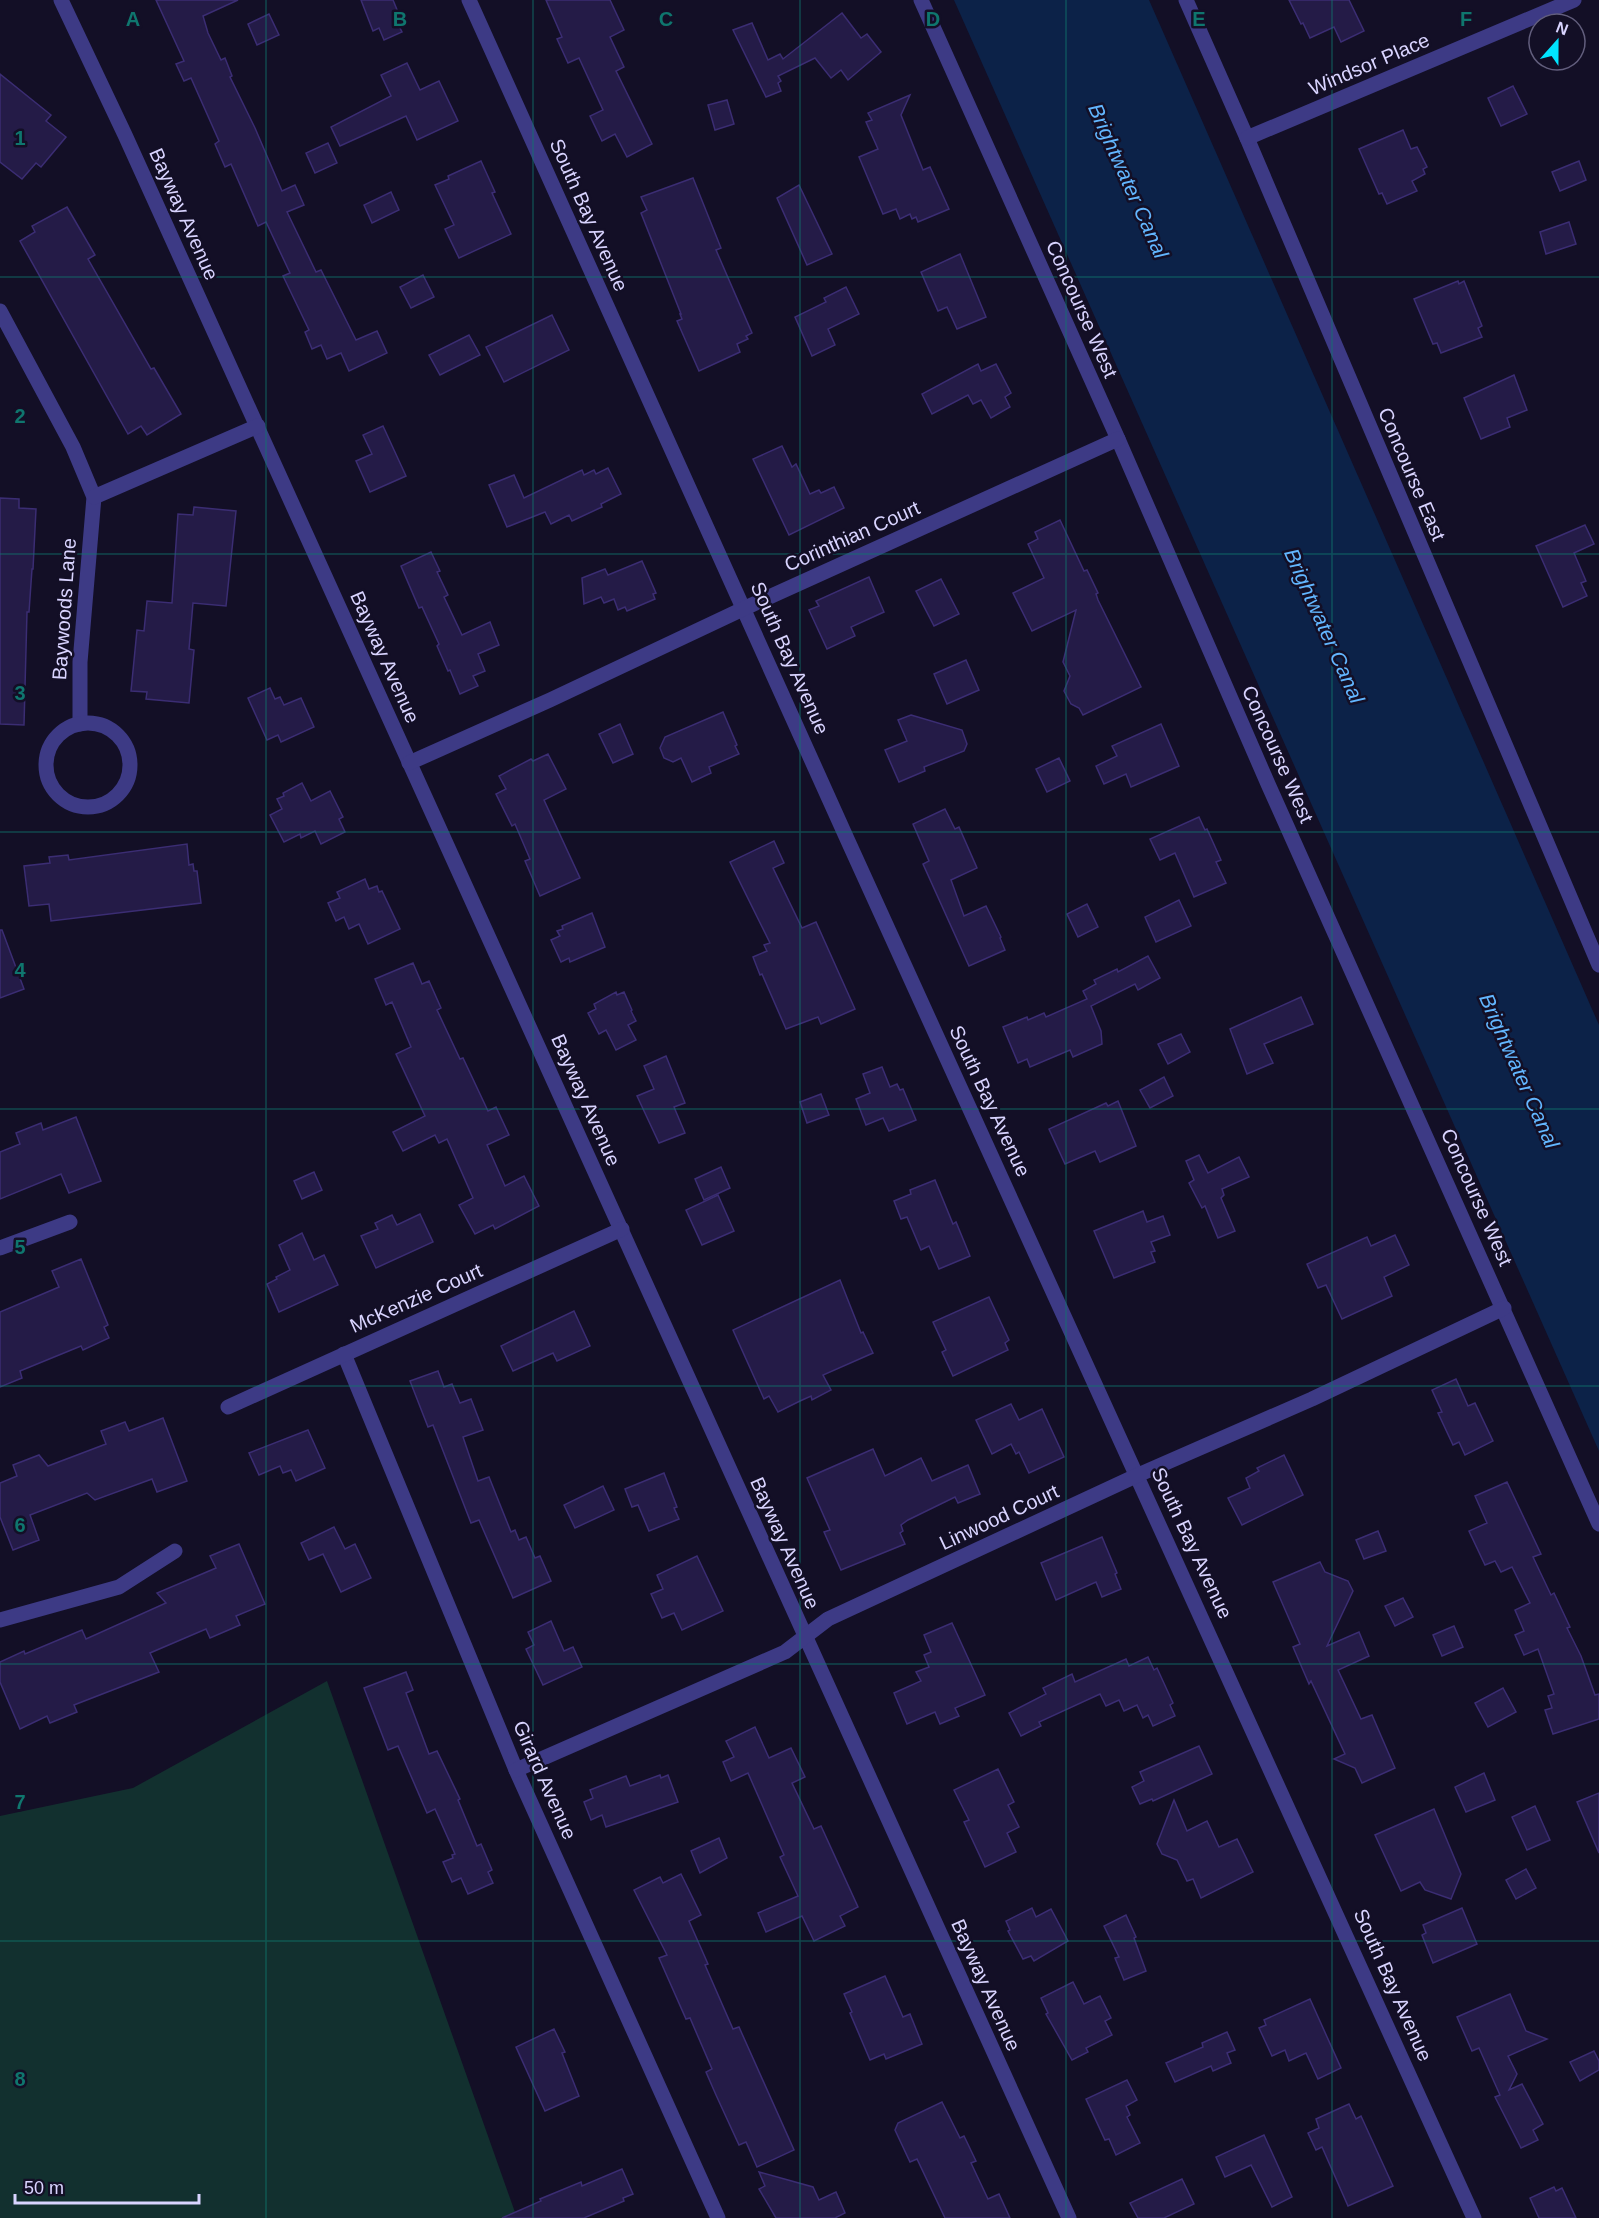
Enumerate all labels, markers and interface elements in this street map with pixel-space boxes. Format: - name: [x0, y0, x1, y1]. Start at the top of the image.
- text: A: [126, 8, 140, 30]
- text: B: [393, 8, 407, 30]
- text: C: [659, 8, 673, 30]
- text: D: [926, 8, 940, 30]
- text: E: [1192, 8, 1206, 30]
- text: F: [1460, 8, 1472, 30]
- north arrow: [1527, 12, 1587, 72]
- text: N: [1554, 18, 1571, 38]
- street label: Windsor Place: [1305, 29, 1433, 99]
- water label: Brightwater Canal: [1084, 100, 1173, 263]
- text: 1: [14, 127, 26, 149]
- street label: South Bay Avenue: [546, 136, 632, 294]
- street label: Bayway Avenue: [145, 145, 223, 283]
- street label: Concourse West: [1042, 237, 1122, 381]
- street label: Concourse East: [1374, 404, 1450, 544]
- text: 2: [14, 405, 26, 427]
- street label: Corinthian Court: [781, 496, 923, 576]
- street label: Baywoods Lane: [48, 537, 80, 681]
- water label: Brightwater Canal: [1280, 545, 1369, 708]
- street label: South Bay Avenue: [747, 579, 833, 737]
- street label: Bayway Avenue: [346, 588, 424, 726]
- text: 3: [14, 682, 26, 704]
- street label: Concourse West: [1238, 682, 1318, 826]
- text: 4: [14, 959, 26, 981]
- water label: Brightwater Canal: [1475, 990, 1564, 1153]
- street label: South Bay Avenue: [945, 1022, 1035, 1180]
- street label: Bayway Avenue: [547, 1031, 625, 1169]
- street label: Concourse West: [1437, 1125, 1517, 1269]
- text: 5: [14, 1236, 26, 1258]
- street label: McKenzie Court: [347, 1259, 486, 1337]
- street label: South Bay Avenue: [1147, 1464, 1237, 1622]
- street label: Bayway Avenue: [746, 1474, 824, 1612]
- street label: Linwood Court: [936, 1480, 1062, 1554]
- text: 6: [14, 1514, 26, 1536]
- street label: Girard Avenue: [509, 1717, 581, 1843]
- text: 7: [14, 1791, 26, 1813]
- street label: South Bay Avenue: [1350, 1906, 1436, 2064]
- street label: Bayway Avenue: [947, 1916, 1025, 2054]
- text: 8: [14, 2068, 26, 2090]
- scale bar: [15, 2167, 200, 2205]
- text: 50 m: [24, 2178, 64, 2198]

